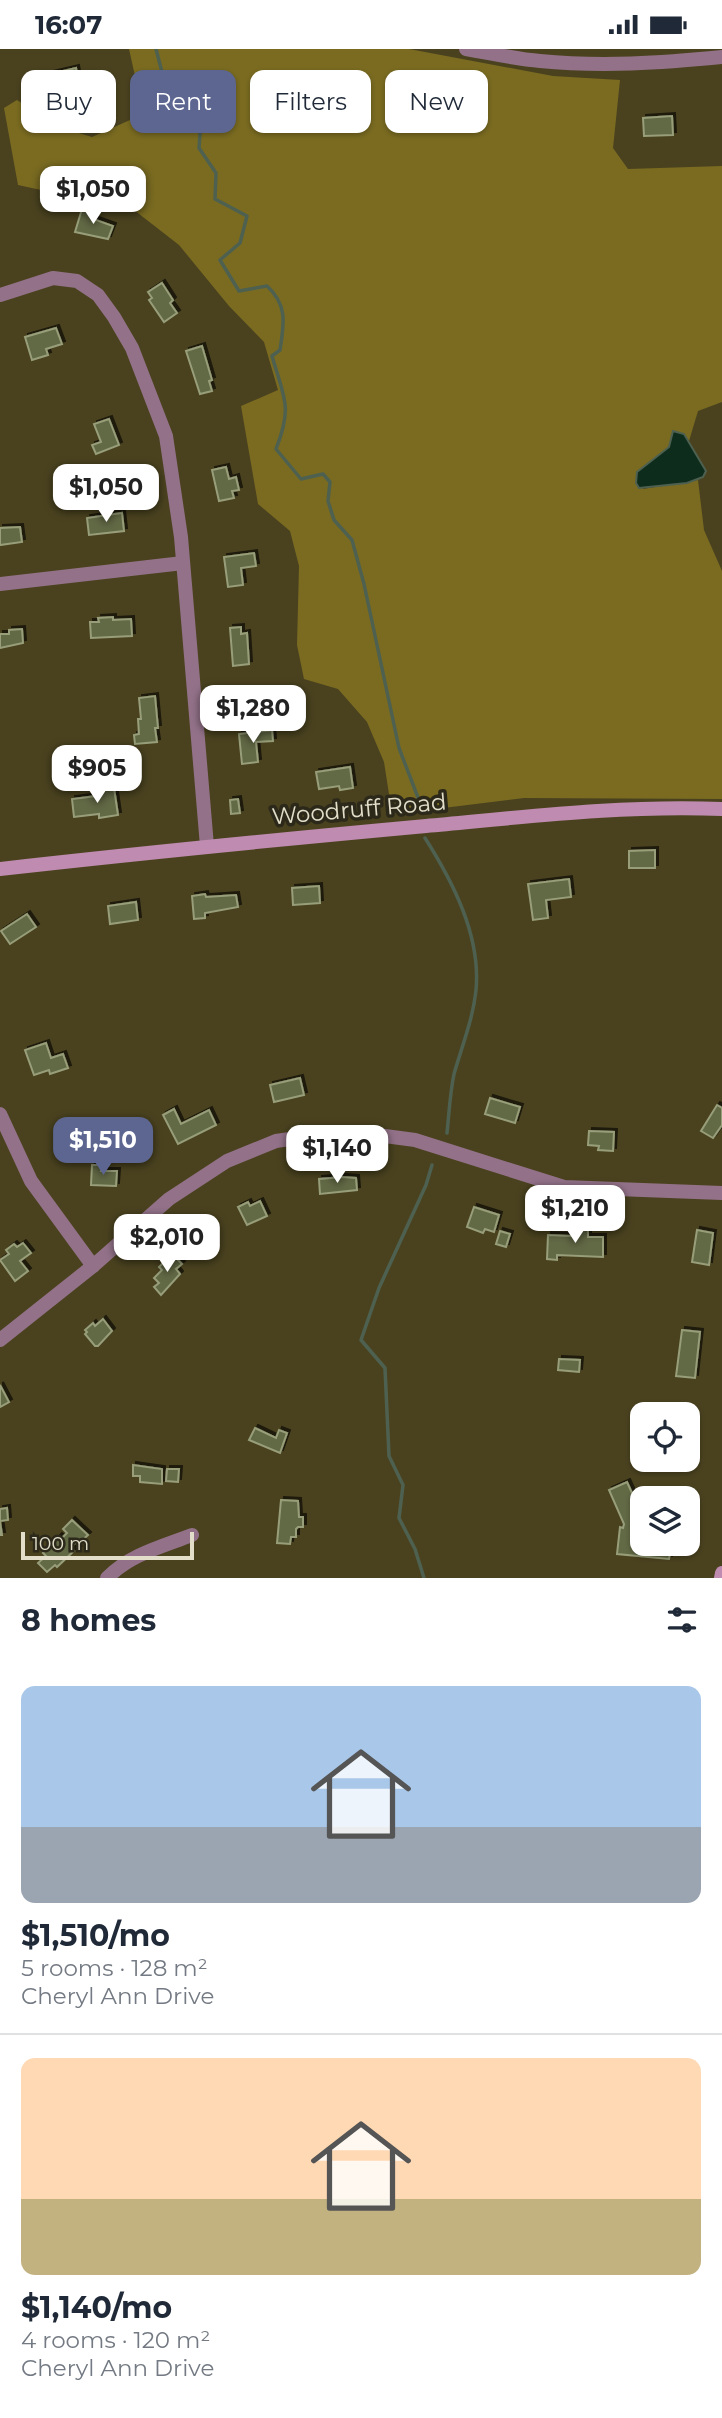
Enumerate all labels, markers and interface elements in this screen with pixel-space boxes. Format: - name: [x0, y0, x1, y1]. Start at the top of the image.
- text: 16:07: [35, 9, 102, 41]
- chip: Buy: [21, 70, 116, 133]
- chip: Rent: [130, 70, 236, 133]
- chip: Filters: [250, 70, 371, 133]
- chip: New: [385, 70, 488, 133]
- pin: $1,050: [36, 167, 150, 226]
- text: $1,050: [56, 175, 130, 203]
- pin: $1,050: [49, 465, 163, 524]
- text: $1,050: [69, 473, 143, 501]
- pin: $1,280: [196, 685, 310, 745]
- text: $1,280: [216, 694, 290, 722]
- pin: $905: [56, 745, 138, 805]
- text: $905: [68, 754, 126, 782]
- street label: Woodruff Road: [271, 787, 447, 831]
- pin: $1,510: [46, 1117, 160, 1177]
- pin: $1,140: [280, 1125, 394, 1185]
- text: $1,510: [69, 1126, 137, 1154]
- text: $1,140: [302, 1134, 372, 1162]
- pin: $1,210: [518, 1185, 632, 1245]
- text: $1,210: [541, 1194, 609, 1222]
- pin: $2,010: [110, 1215, 224, 1274]
- text: $2,010: [130, 1223, 204, 1251]
- map controls: [630, 1402, 700, 1556]
- button: locate: [630, 1402, 700, 1472]
- button: layers: [630, 1486, 700, 1556]
- scale bar: [21, 1529, 194, 1561]
- text: 100 m: [32, 1532, 89, 1555]
- icon: filters: [663, 1601, 701, 1639]
- text: 8 homes: [21, 1602, 156, 1639]
- icon: home: [298, 1731, 424, 1857]
- text: $1,510/mo: [21, 1917, 170, 1954]
- text: 5 rooms · 128 m²: [21, 1954, 208, 1982]
- text: Cheryl Ann Drive: [21, 1982, 214, 2010]
- icon: home: [298, 2103, 424, 2229]
- text: $1,140/mo: [21, 2289, 172, 2326]
- text: 4 rooms · 120 m²: [21, 2326, 210, 2354]
- text: Cheryl Ann Drive: [21, 2354, 214, 2382]

